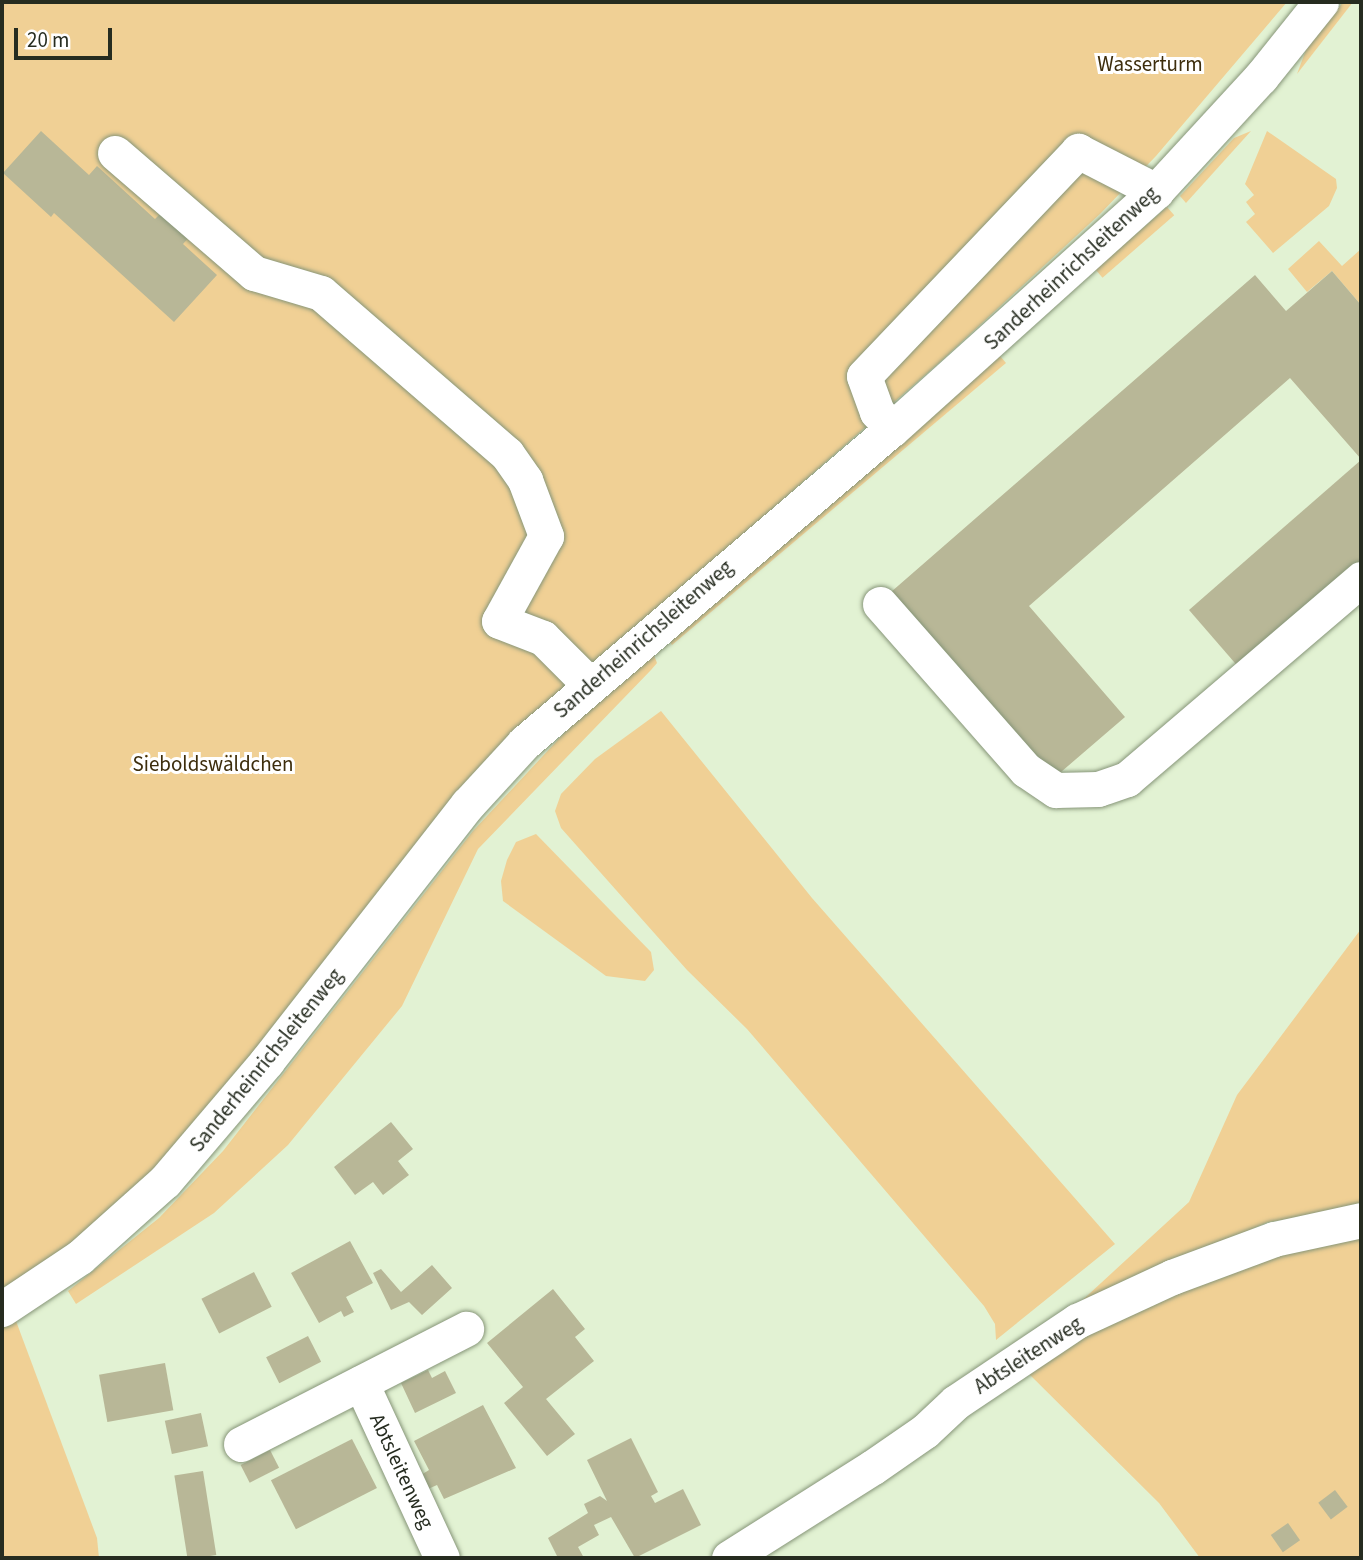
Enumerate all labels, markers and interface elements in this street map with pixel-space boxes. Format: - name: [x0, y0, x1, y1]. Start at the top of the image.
- scale bar: [18, 14, 116, 58]
- text: 20 m: [27, 25, 69, 55]
- park label: Wasserturm: [1097, 51, 1203, 77]
- street label: Sanderheinrichsleitenweg: [979, 181, 1163, 355]
- street label: Sanderheinrichsleitenweg: [548, 554, 738, 724]
- park label: Sieboldswäldchen: [133, 751, 293, 777]
- street label: Sanderheinrichsleitenweg: [184, 963, 348, 1157]
- street label: Abtsleitenweg: [969, 1311, 1087, 1399]
- street label: Abtsleitenweg: [364, 1410, 440, 1532]

